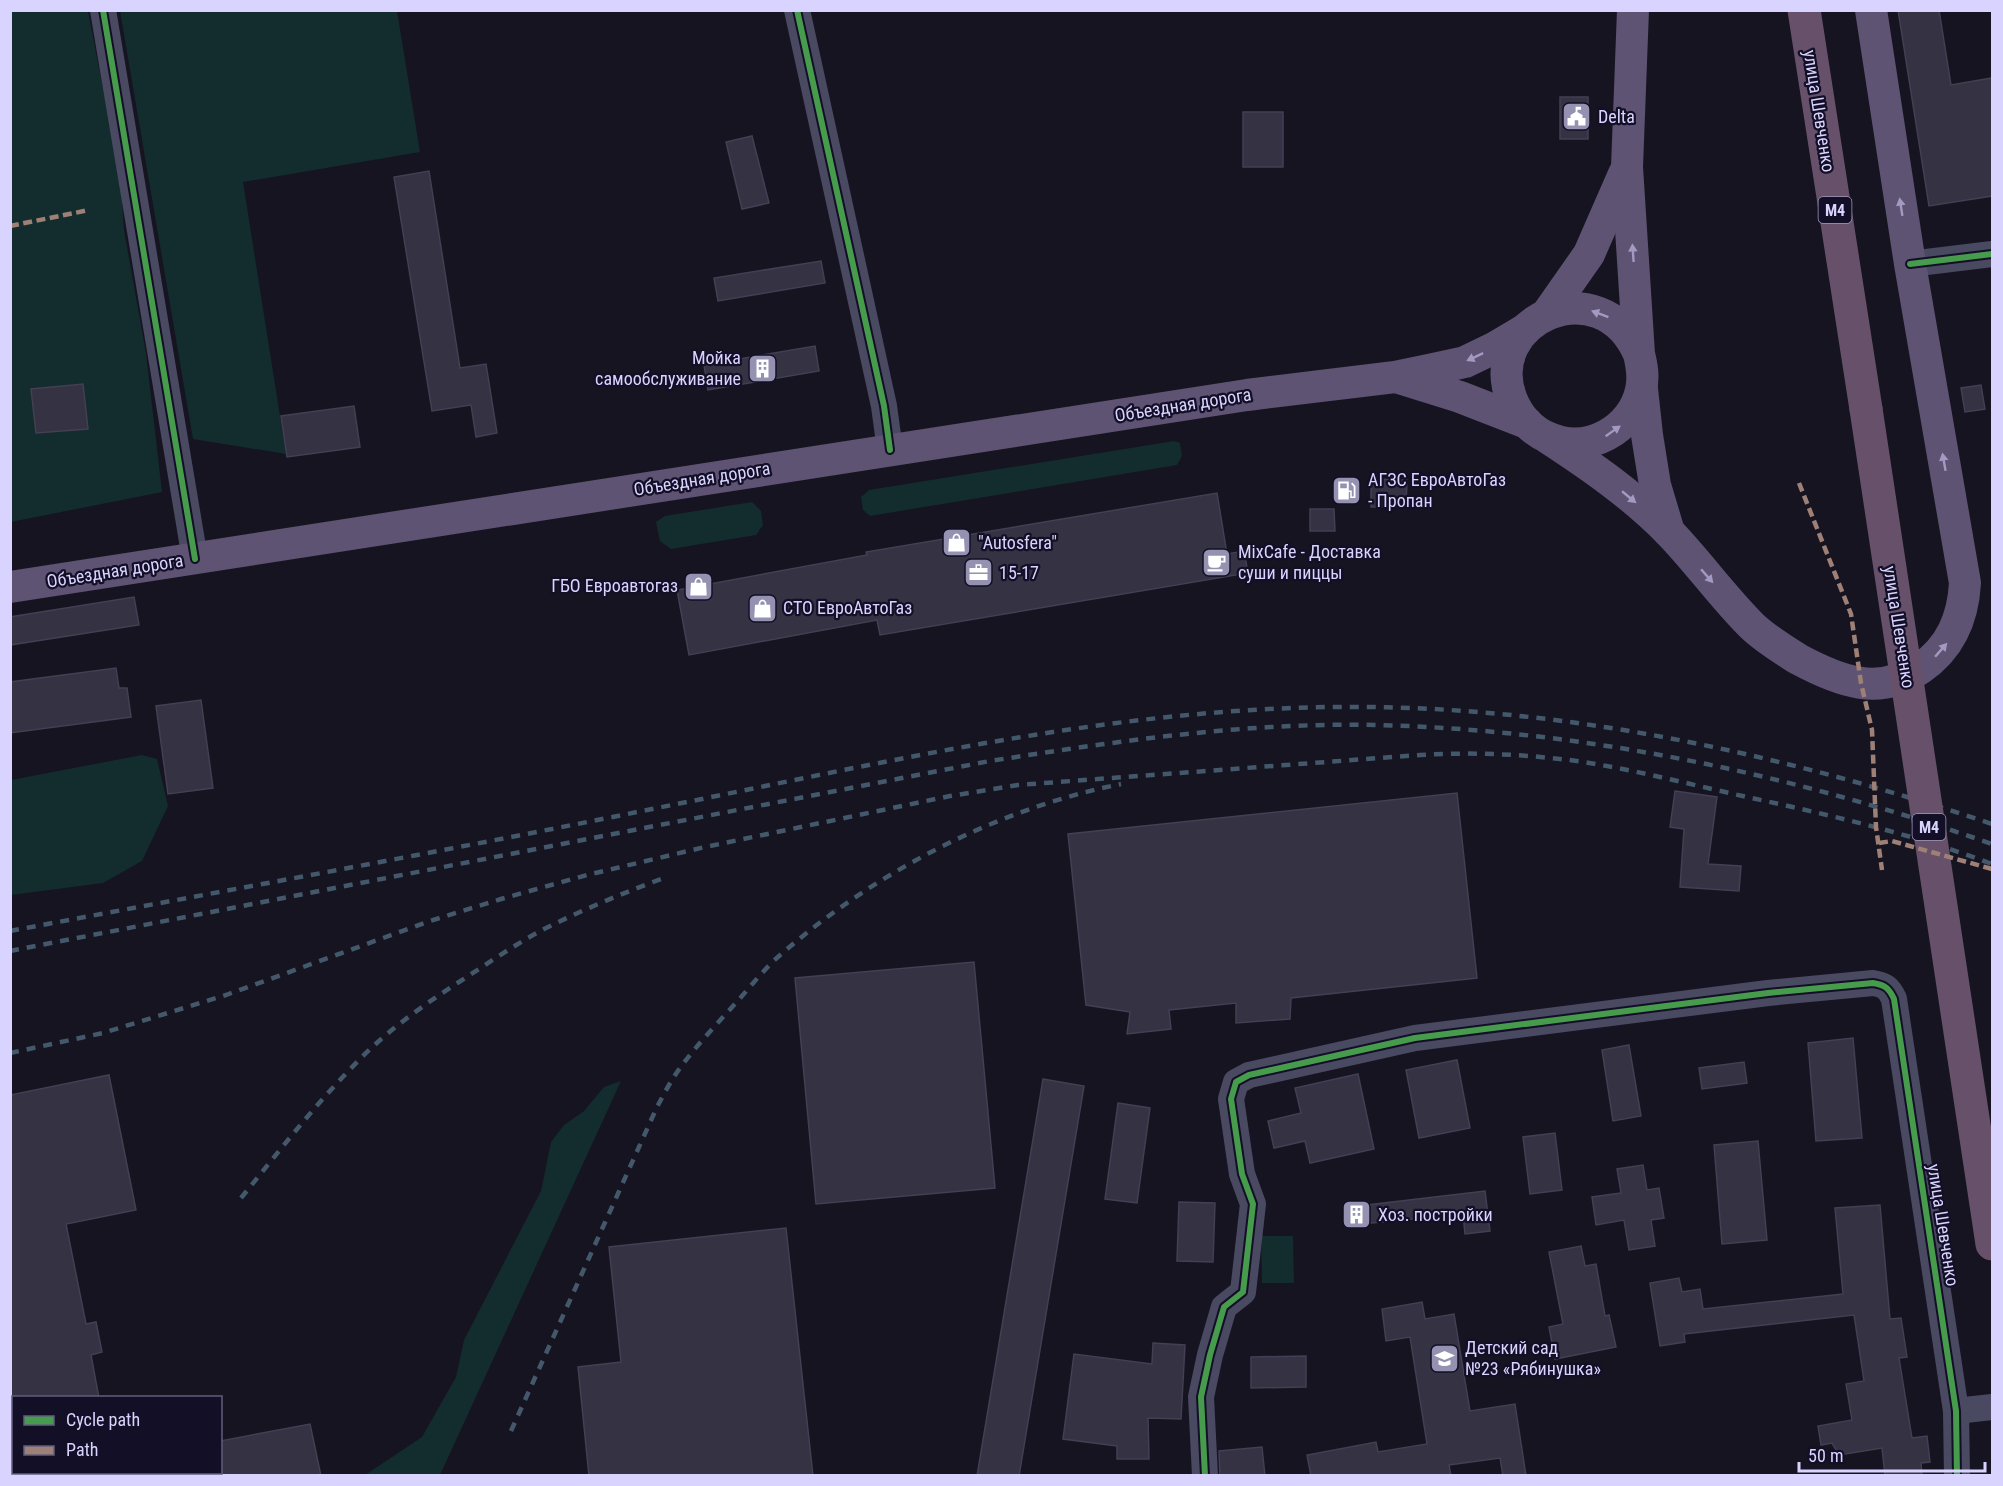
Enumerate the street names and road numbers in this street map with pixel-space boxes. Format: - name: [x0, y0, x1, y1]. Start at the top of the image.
- street label: улица Шевченко: [1799, 48, 1840, 174]
- road number: M4: [1818, 197, 1852, 223]
- street label: Объездная дорога: [1113, 383, 1253, 426]
- street label: Объездная дорога: [632, 457, 772, 500]
- street label: Объездная дорога: [45, 549, 185, 592]
- street label: улица Шевченко: [1879, 564, 1920, 690]
- road number: M4: [1912, 814, 1946, 840]
- street label: улица Шевченко: [1923, 1162, 1964, 1288]

